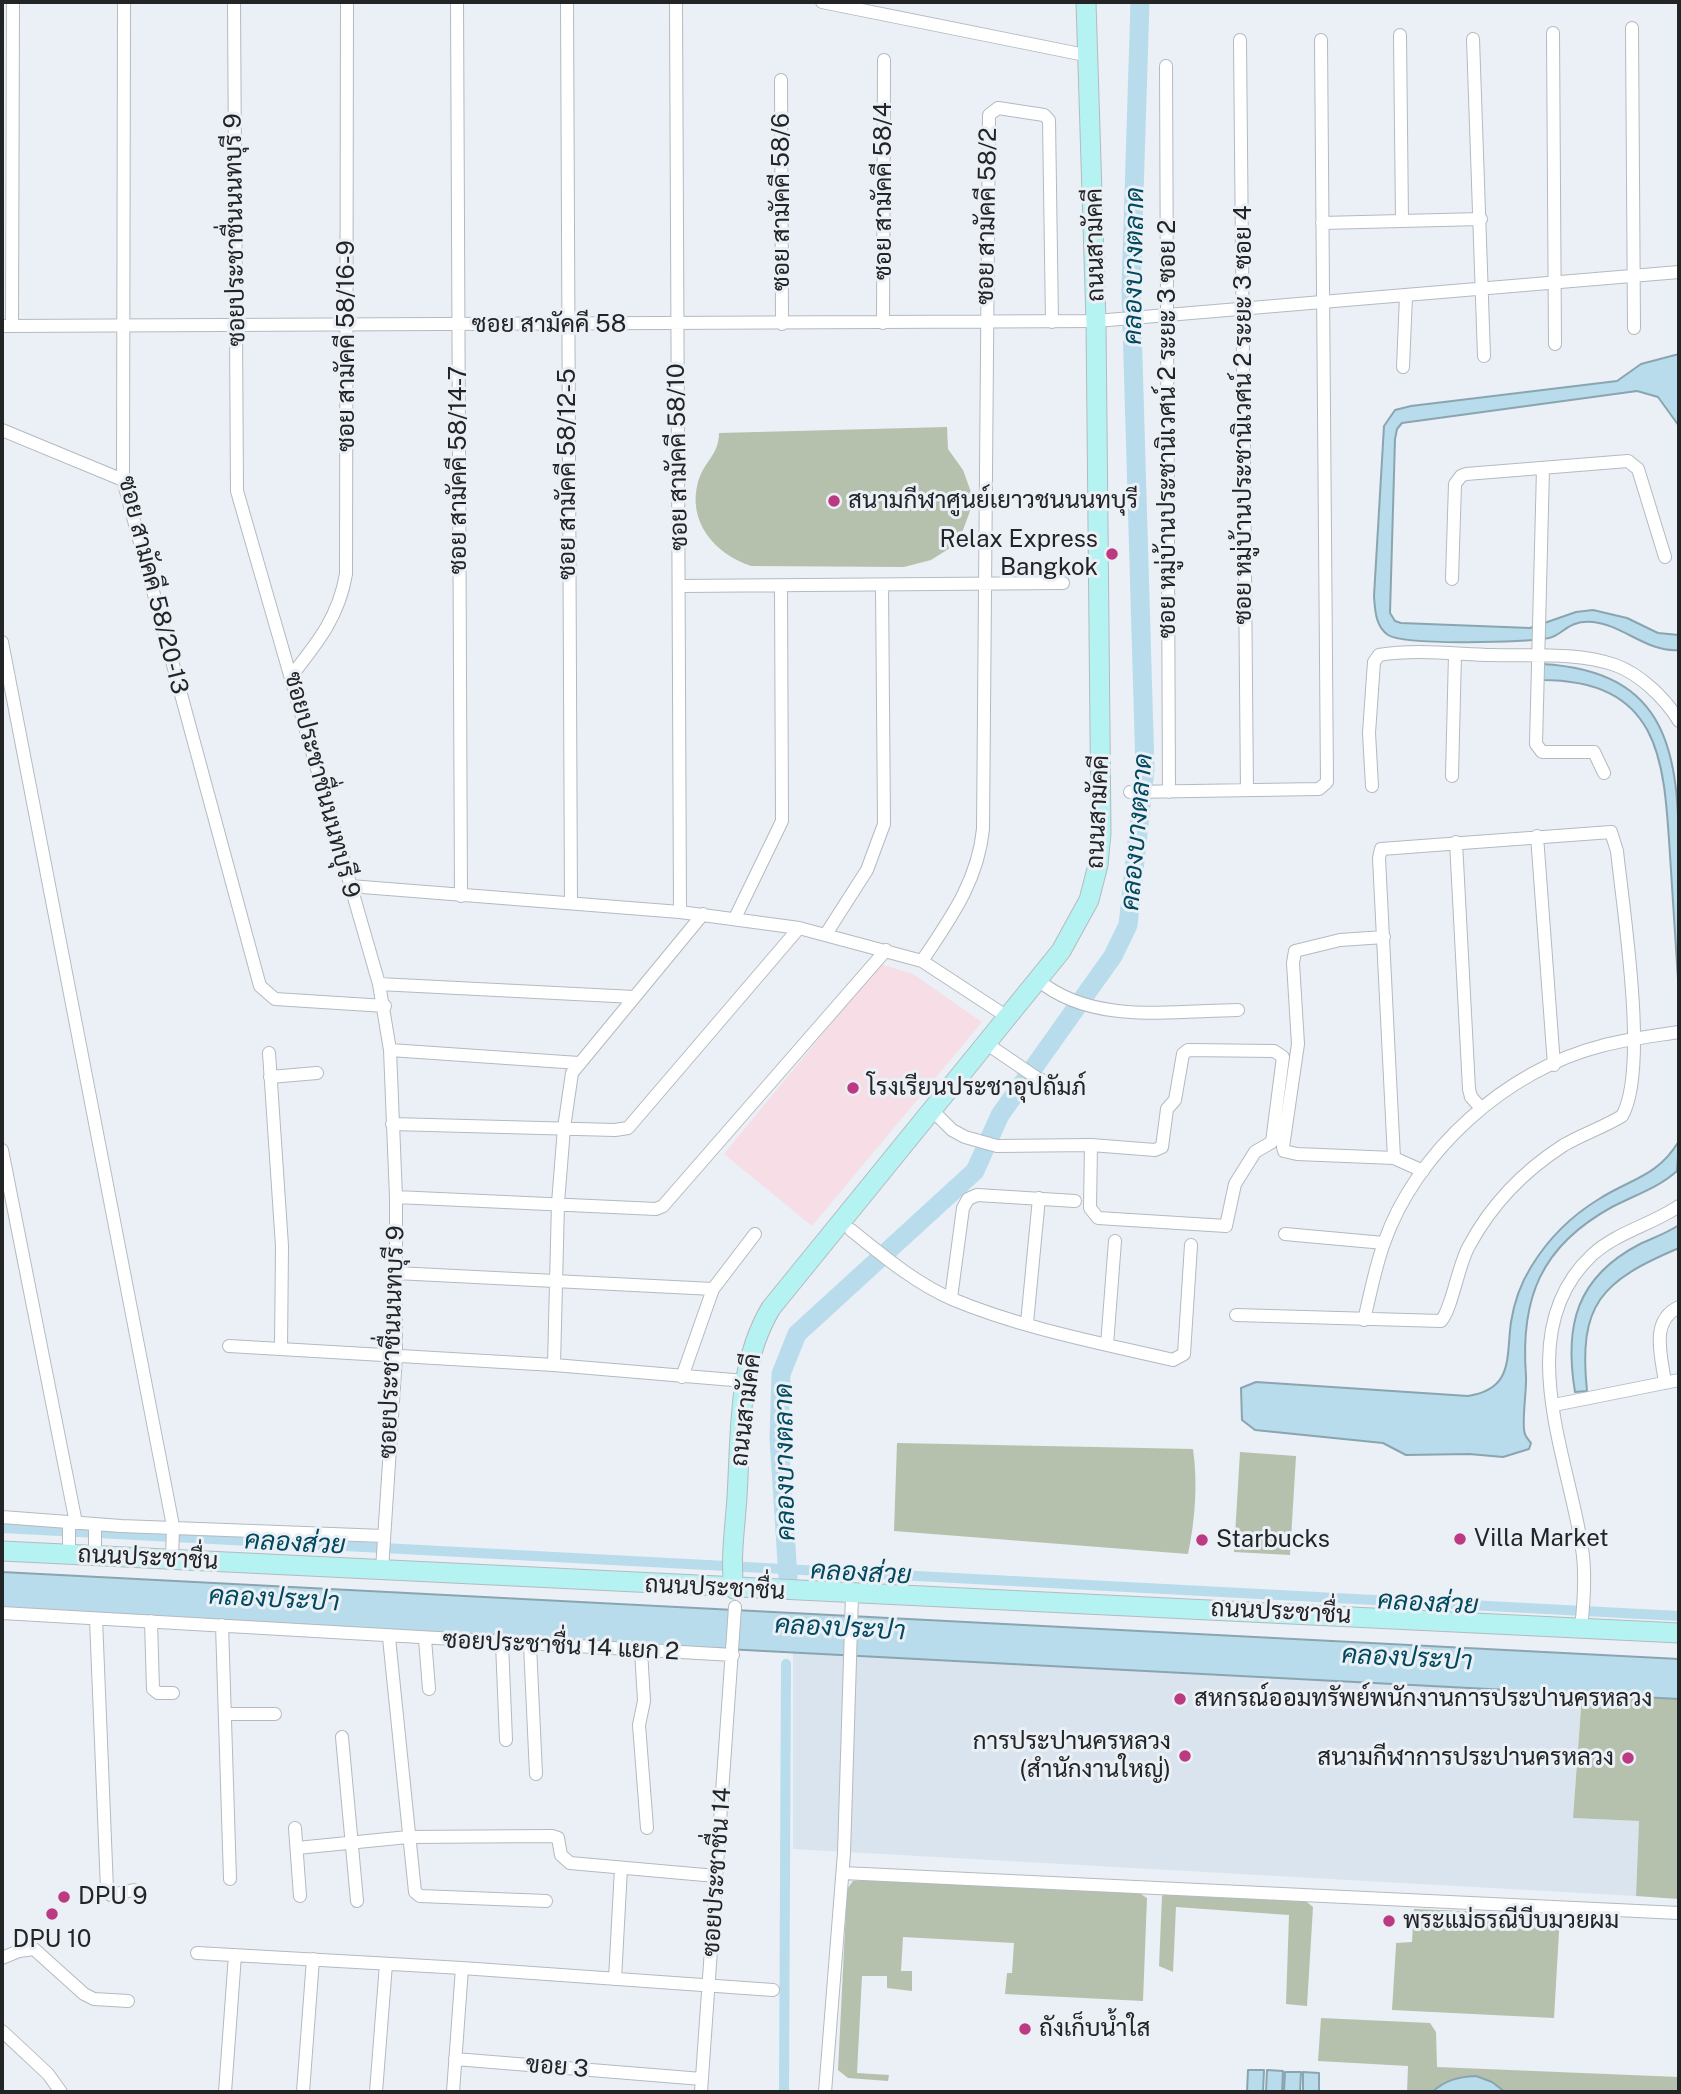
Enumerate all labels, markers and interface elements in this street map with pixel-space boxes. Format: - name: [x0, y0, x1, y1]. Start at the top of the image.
- street label: ซอย สามัคคี 58/4: [870, 102, 898, 280]
- street label: ซอยประชาชื่นนนทบุรี 9: [219, 113, 251, 347]
- street label: ซอย สามัคคี 58/6: [768, 113, 796, 291]
- street label: ซอย สามัคคี 58/2: [971, 127, 1003, 305]
- water label: คลองบางตลาด: [1117, 187, 1151, 345]
- street label: ถนนสามัคคี: [1080, 188, 1110, 302]
- street label: ซอย หมู่บ้านประชานิเวศน์ 2 ระยะ 3 ซอย 4: [1230, 205, 1258, 625]
- street label: ซอย หมู่บ้านประชานิเวศน์ 2 ระยะ 3 ซอย 2: [1154, 220, 1182, 638]
- street label: ซอย สามัคคี 58/16-9: [333, 240, 361, 452]
- street label: ซอย สามัคคี 58: [472, 311, 626, 339]
- street label: ซอย สามัคคี 58/10: [662, 363, 694, 551]
- street label: ซอย สามัคคี 58/14-7: [445, 366, 473, 574]
- street label: ซอย สามัคคี 58/12-5: [554, 368, 582, 580]
- street label: ซอย สามัคคี 58/20-13: [112, 473, 194, 697]
- place label: สนามกีฬาศูนย์เยาวชนนนทบุรี: [848, 487, 1138, 515]
- marker: สนามกีฬาศูนย์เยาวชนนนทบุรี: [826, 493, 842, 509]
- place label: Relax Express Bangkok: [940, 526, 1098, 582]
- marker: Relax Express Bangkok: [1104, 546, 1120, 562]
- street label: ซอยประชาชื่นนนทบุรี 9: [278, 669, 366, 901]
- water label: คลองบางตลาด: [1115, 752, 1159, 912]
- street label: ถนนสามัคคี: [1081, 754, 1115, 870]
- place label: โรงเรียนประชาอุปถัมภ์: [867, 1074, 1086, 1102]
- marker: โรงเรียนประชาอุปถัมภ์: [845, 1080, 861, 1096]
- street label: ซอยประชาชื่นนนทบุรี 9: [374, 1225, 410, 1459]
- street label: ถนนสามัคคี: [725, 1352, 767, 1468]
- water label: คลองบางตลาด: [768, 1383, 802, 1541]
- water label: คลองส่วย: [244, 1525, 346, 1561]
- place label: Villa Market: [1474, 1525, 1609, 1553]
- place label: Starbucks: [1216, 1526, 1330, 1554]
- marker: Villa Market: [1452, 1531, 1468, 1547]
- marker: Starbucks: [1194, 1532, 1210, 1548]
- street label: ถนนประชาชื่น: [77, 1540, 219, 1576]
- water label: คลองส่วย: [810, 1555, 912, 1591]
- street label: ถนนประชาชื่น: [644, 1570, 786, 1606]
- water label: คลองประปา: [208, 1580, 340, 1618]
- water label: คลองส่วย: [1377, 1585, 1479, 1621]
- street label: ถนนประชาชื่น: [1210, 1594, 1352, 1630]
- water label: คลองประปา: [774, 1609, 906, 1647]
- street label: ซอยประชาชื่น 14 แยก 2: [442, 1625, 680, 1667]
- water label: คลองประปา: [1341, 1639, 1473, 1677]
- place label: สหกรณ์ออมทรัพย์พนักงานการประปานครหลวง: [1194, 1685, 1652, 1713]
- marker: สหกรณ์ออมทรัพย์พนักงานการประปานครหลวง: [1172, 1691, 1188, 1707]
- place label: การประปานครหลวง (สำนักงานใหญ่): [973, 1728, 1171, 1784]
- place label: สนามกีฬาการประปานครหลวง: [1317, 1744, 1614, 1772]
- marker: การประปานครหลวง (สำนักงานใหญ่): [1177, 1748, 1193, 1764]
- marker: สนามกีฬาการประปานครหลวง: [1620, 1750, 1636, 1766]
- street label: ซอยประชาชื่น 14: [697, 1786, 737, 1958]
- place label: DPU 9: [78, 1883, 148, 1911]
- marker: DPU 9: [56, 1889, 72, 1905]
- marker: DPU 10: [44, 1906, 60, 1922]
- place label: พระแม่ธรณีบีบมวยผม: [1403, 1907, 1619, 1935]
- marker: พระแม่ธรณีบีบมวยผม: [1381, 1913, 1397, 1929]
- place label: DPU 10: [12, 1926, 92, 1954]
- place label: ถังเก็บน้ำใส: [1039, 2015, 1151, 2043]
- marker: ถังเก็บน้ำใส: [1017, 2021, 1033, 2037]
- street label: ขอย 3: [524, 2050, 590, 2084]

